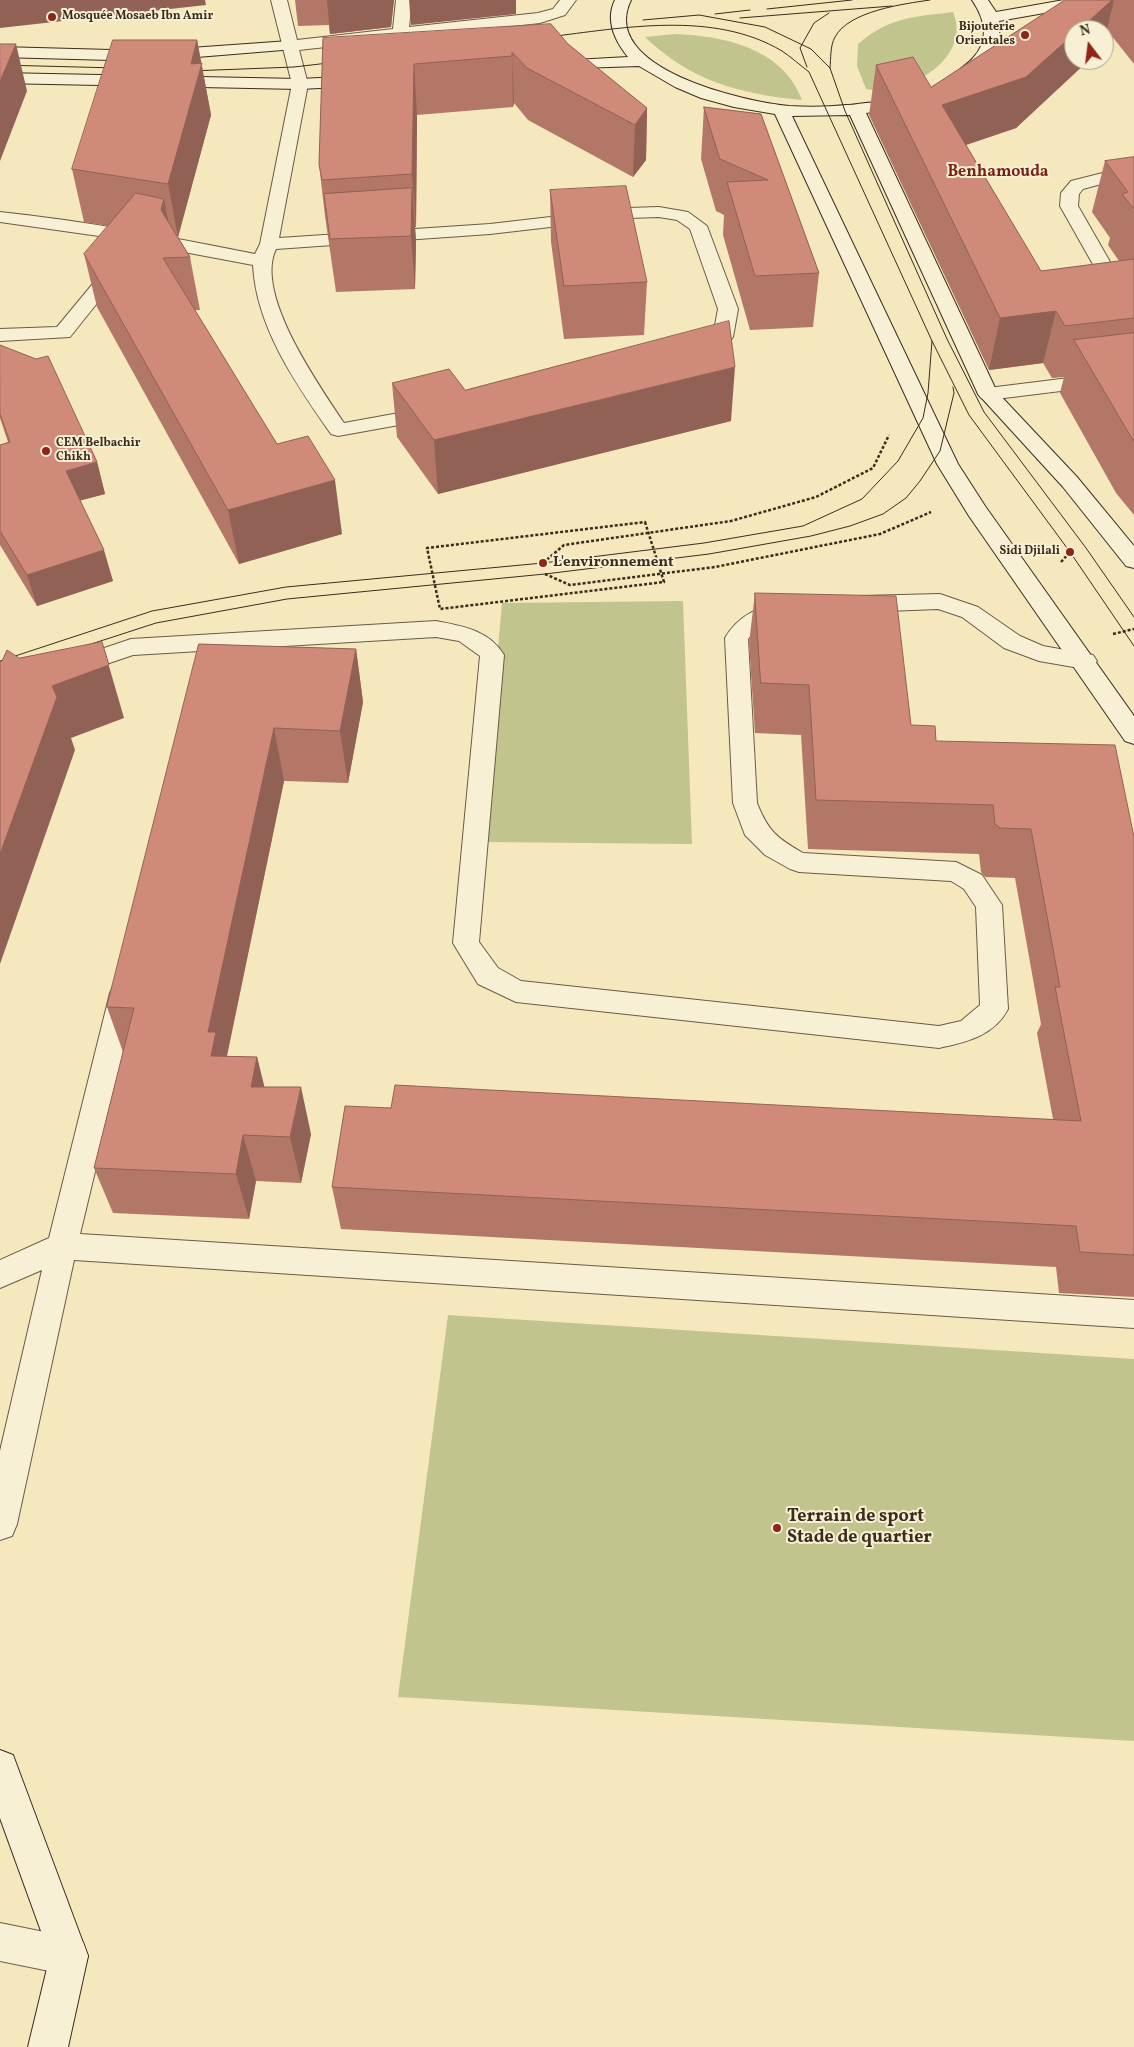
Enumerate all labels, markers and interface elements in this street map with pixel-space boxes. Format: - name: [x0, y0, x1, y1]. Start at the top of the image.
- place label: Mosquée Mosaeb Ibn Amir: [62, 10, 213, 24]
- marker: Mosquée Mosaeb Ibn Amir: [46, 11, 58, 23]
- north arrow: [1064, 20, 1114, 70]
- place label: Bijouterie Orientales: [956, 21, 1015, 49]
- text: N: [1078, 21, 1093, 41]
- marker: Bijouterie Orientales: [1019, 29, 1031, 41]
- district label: Benhamouda: [947, 163, 1049, 183]
- place label: CEM Belbachir Chikh: [56, 437, 140, 465]
- marker: CEM Belbachir Chikh: [40, 445, 52, 457]
- place label: Sidi Djilali: [1000, 545, 1060, 559]
- marker: Sidi Djilali: [1064, 546, 1076, 558]
- place label: L'environnement: [553, 554, 674, 572]
- marker: L'environnement: [537, 557, 549, 569]
- place label: Terrain de sport Stade de quartier: [787, 1507, 932, 1550]
- marker: Terrain de sport Stade de quartier: [771, 1522, 783, 1534]

